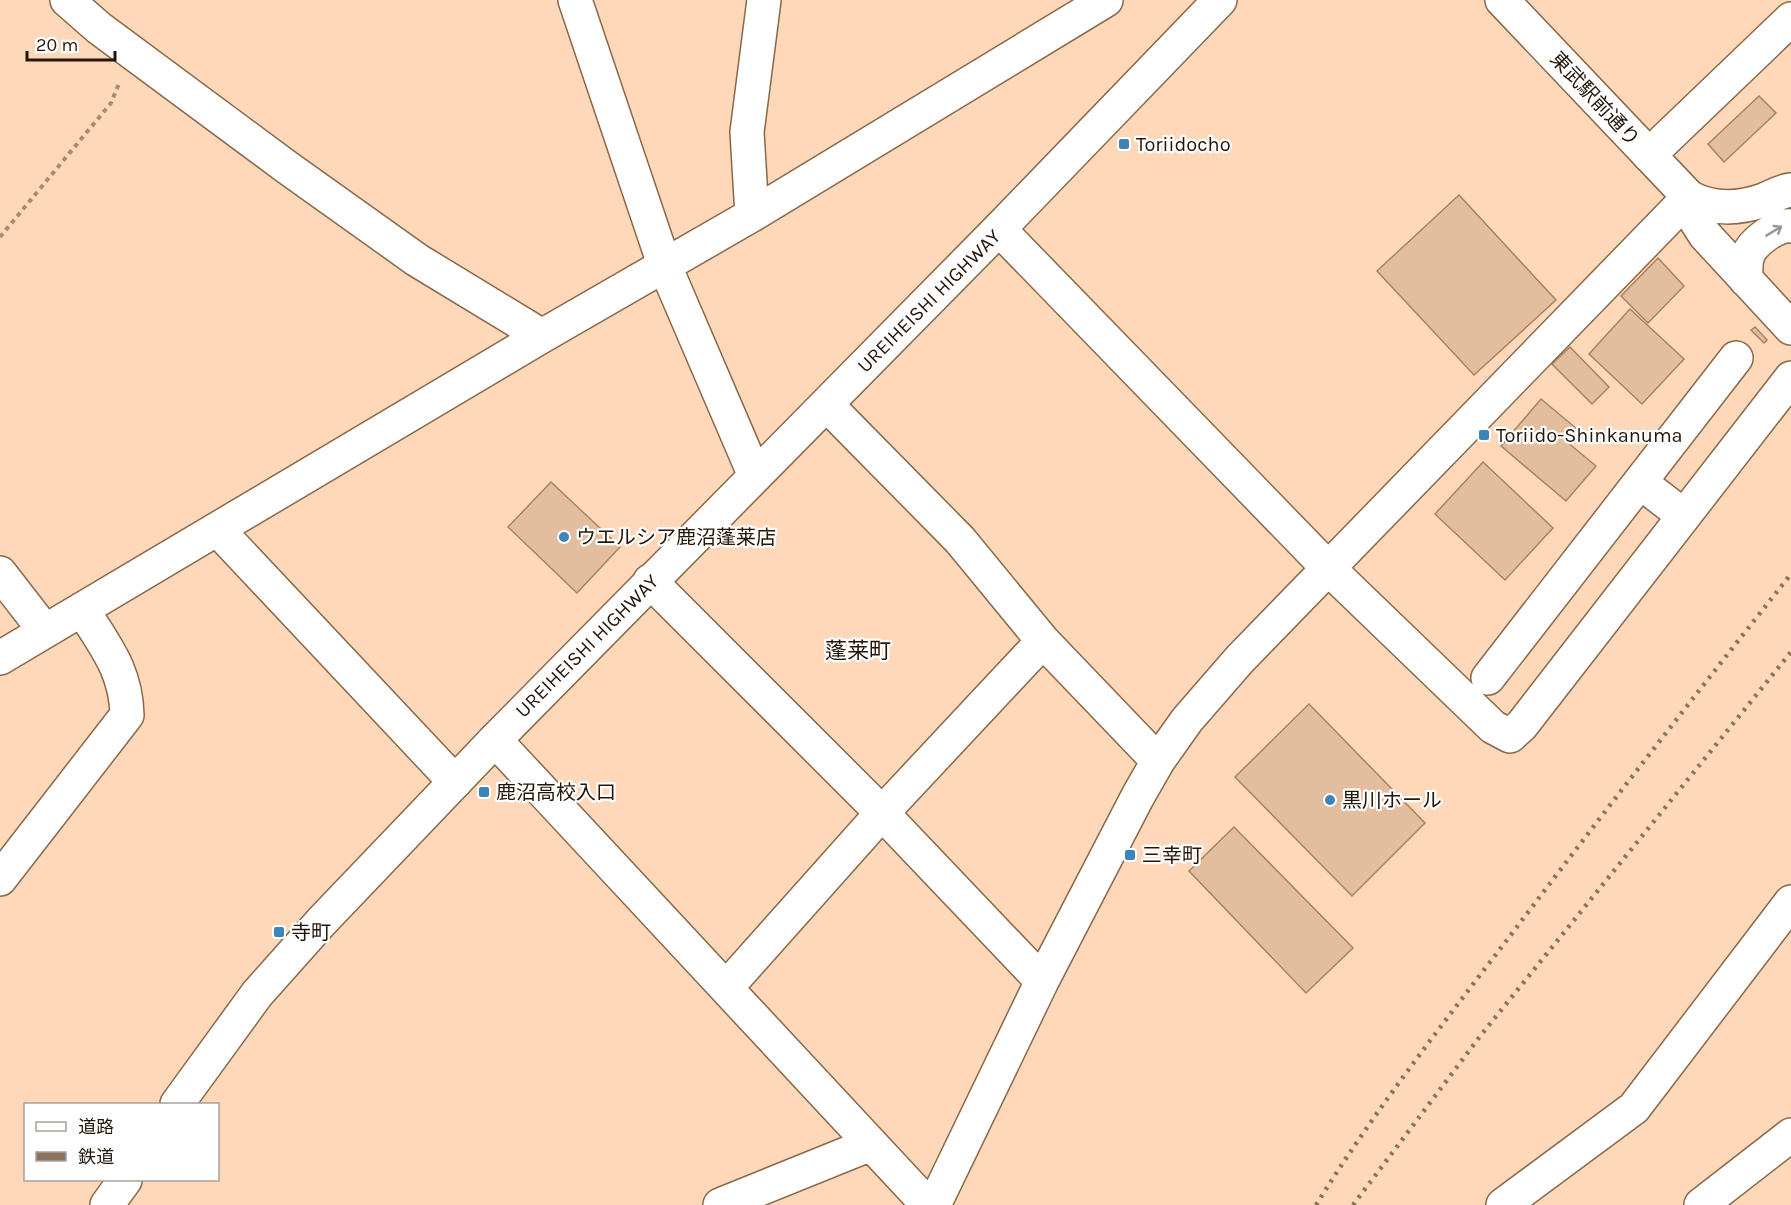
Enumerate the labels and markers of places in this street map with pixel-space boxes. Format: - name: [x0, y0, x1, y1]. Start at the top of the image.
- place label: Toriidocho: [1136, 133, 1231, 156]
- marker: Toriidocho: [1117, 137, 1131, 151]
- place label: Toriido-Shinkanuma: [1496, 424, 1683, 447]
- marker: Toriido-Shinkanuma: [1477, 428, 1491, 442]
- place label: ウエルシア鹿沼蓬莱店: [576, 526, 776, 549]
- marker: ウエルシア鹿沼蓬莱店: [557, 530, 571, 544]
- place label: 鹿沼高校入口: [496, 781, 616, 804]
- marker: 鹿沼高校入口: [477, 785, 491, 799]
- place label: 黒川ホール: [1342, 789, 1442, 812]
- marker: 黒川ホール: [1323, 793, 1337, 807]
- place label: 三幸町: [1142, 844, 1202, 867]
- marker: 三幸町: [1123, 848, 1137, 862]
- place label: 寺町: [291, 921, 331, 944]
- marker: 寺町: [272, 925, 286, 939]

